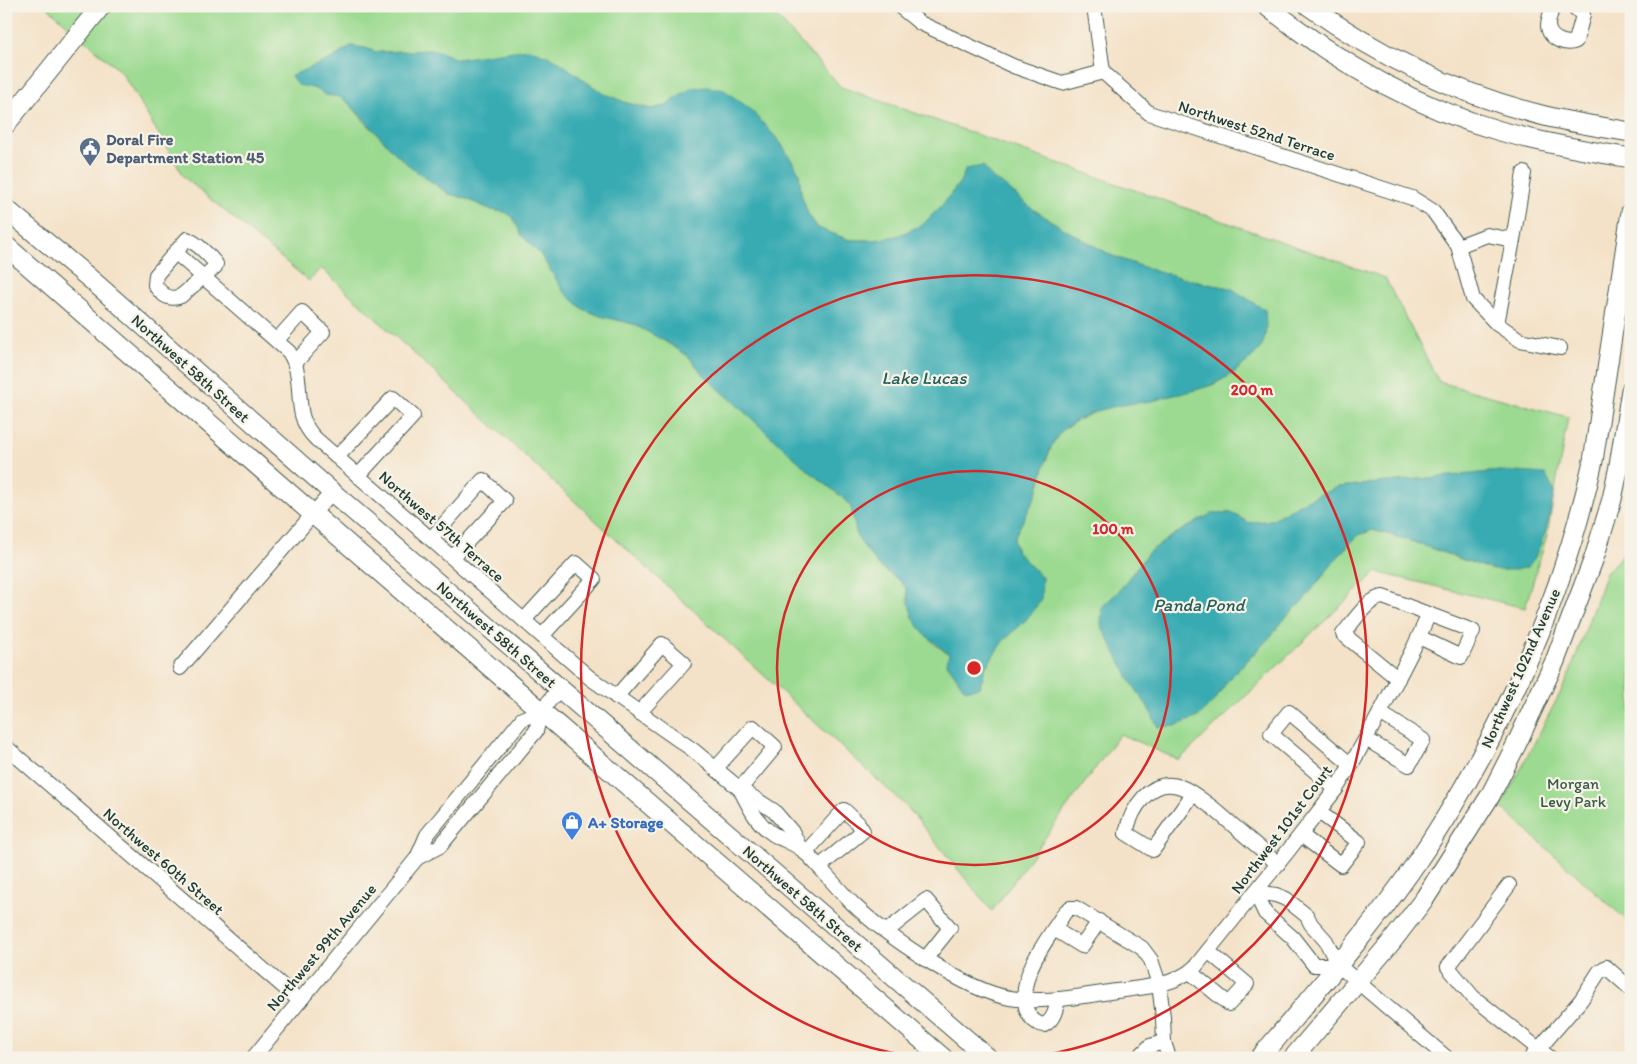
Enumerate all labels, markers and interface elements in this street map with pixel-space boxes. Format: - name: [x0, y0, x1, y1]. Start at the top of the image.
- street label: Northwest 52nd Terrace: [1176, 96, 1338, 165]
- place label: Doral Fire Department Station 45: [106, 130, 265, 168]
- public building icon: Doral Fire Department Station 45: [78, 136, 102, 167]
- street label: Northwest 58th Street: [128, 310, 254, 426]
- water label: Lake Lucas: [881, 367, 967, 389]
- text: 200 m: [1231, 381, 1274, 399]
- street label: Northwest 57th Terrace: [375, 467, 508, 586]
- text: 100 m: [1092, 520, 1134, 538]
- street label: Northwest 58th Street: [433, 577, 561, 692]
- street label: Northwest 102nd Avenue: [1477, 585, 1564, 751]
- water label: Panda Pond: [1153, 594, 1247, 616]
- centre of rings: [965, 659, 983, 677]
- street label: Northwest 101st Court: [1227, 761, 1336, 897]
- park label: Morgan Levy Park: [1540, 774, 1607, 811]
- street label: Northwest 60th Street: [99, 804, 228, 919]
- shop icon: A+ Storage: [560, 810, 584, 841]
- place label: A+ Storage: [587, 813, 664, 833]
- street label: Northwest 58th Street: [739, 841, 867, 956]
- street label: Northwest 99th Avenue: [263, 880, 380, 1015]

